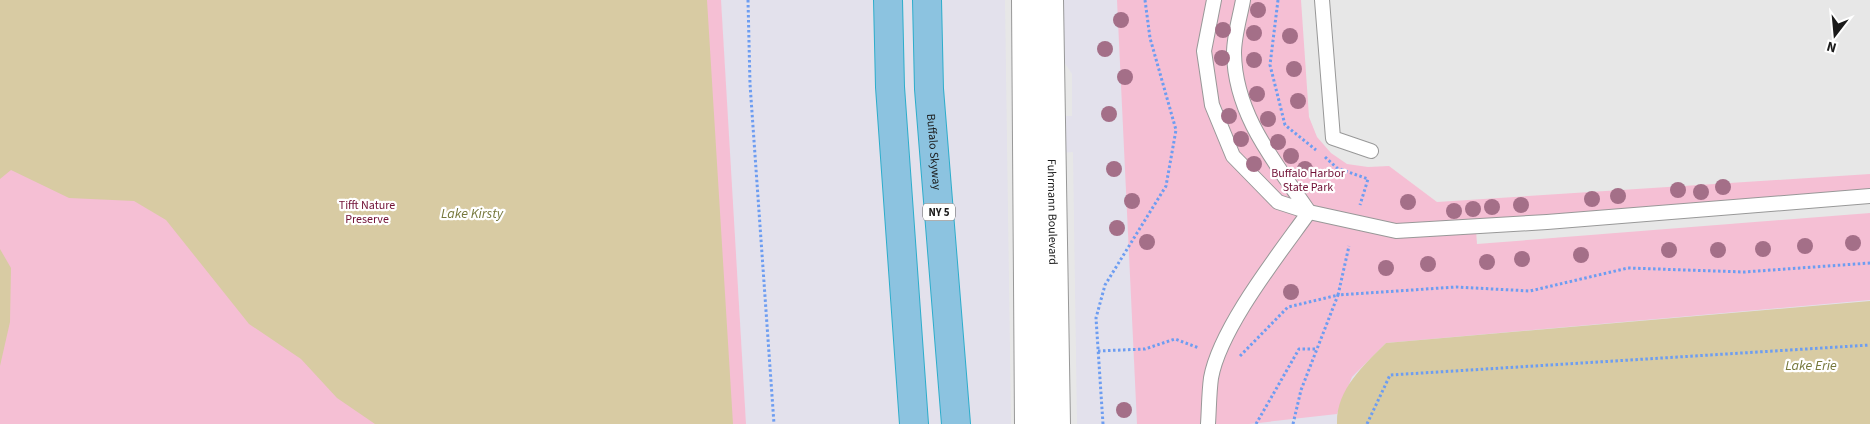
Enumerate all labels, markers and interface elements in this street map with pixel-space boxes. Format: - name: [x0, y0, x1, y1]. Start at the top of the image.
- north arrow: [1810, 10, 1860, 60]
- text: N: [1824, 36, 1839, 57]
- street label: Buffalo Skyway: [922, 113, 945, 191]
- street label: Fuhrmann Boulevard: [1043, 159, 1061, 265]
- park label: Buffalo Harbor State Park: [1271, 165, 1346, 196]
- park label: Tifft Nature Preserve: [339, 197, 395, 228]
- road number: NY 5: [923, 203, 955, 220]
- water label: Lake Kirsty: [441, 204, 504, 224]
- water label: Lake Erie: [1785, 356, 1837, 376]

